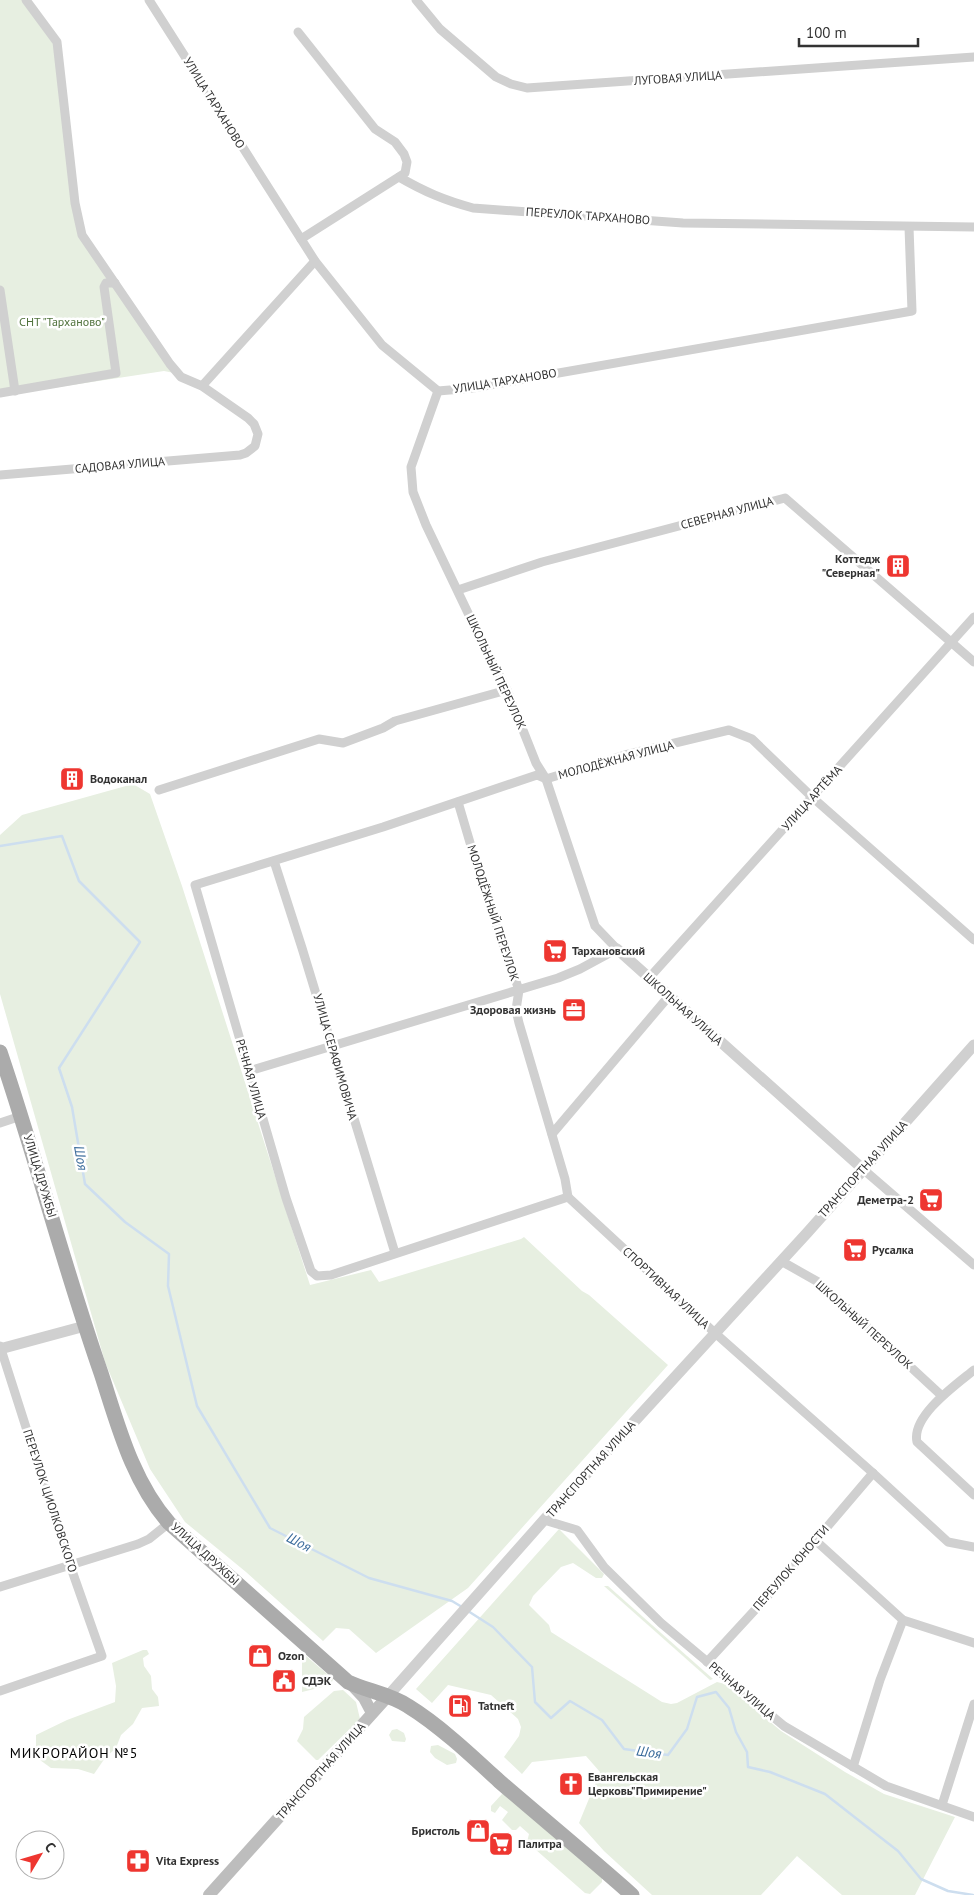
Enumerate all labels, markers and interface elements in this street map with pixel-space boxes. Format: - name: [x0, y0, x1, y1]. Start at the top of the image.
- scale bar: [799, 15, 918, 47]
- text: 100 m: [806, 23, 847, 42]
- street label: УЛИЦА ТАРХАНОВО: [180, 54, 248, 151]
- street label: ЛУГОВАЯ УЛИЦА: [632, 67, 723, 88]
- street label: ПЕРЕУЛОК ТАРХАНОВО: [525, 204, 651, 227]
- park label: СНТ "Тарханово": [19, 314, 105, 329]
- street label: УЛИЦА ТАРХАНОВО: [452, 365, 558, 396]
- street label: САДОВАЯ УЛИЦА: [74, 453, 166, 476]
- street label: СЕВЕРНАЯ УЛИЦА: [679, 493, 775, 532]
- place label: Коттедж "Северная": [821, 551, 881, 580]
- building icon: Коттедж "Северная": [885, 553, 911, 579]
- street label: ШКОЛЬНЫЙ ПЕРЕУЛОК: [463, 612, 530, 732]
- street label: МОЛОДЁЖНАЯ УЛИЦА: [556, 737, 675, 782]
- street label: УЛИЦА АРТЁМА: [778, 762, 845, 833]
- building icon: Водоканал: [59, 766, 85, 792]
- place label: Водоканал: [90, 771, 147, 786]
- street label: МОЛОДЁЖНЫЙ ПЕРЕУЛОК: [464, 843, 523, 983]
- supermarket icon: Тархановский: [542, 938, 568, 964]
- place label: Тархановский: [572, 943, 645, 958]
- street label: ШКОЛЬНАЯ УЛИЦА: [640, 969, 726, 1048]
- street label: УЛИЦА СЕРАФИМОВИЧА: [310, 992, 361, 1122]
- office icon: Здоровая жизнь: [561, 997, 587, 1023]
- place label: Здоровая жизнь: [470, 1002, 556, 1017]
- street label: РЕЧНАЯ УЛИЦА: [233, 1037, 270, 1121]
- street label: ТРАНСПОРТНАЯ УЛИЦА: [815, 1117, 910, 1220]
- street label: УЛИЦА ДРУЖБЫ: [21, 1132, 60, 1219]
- water label: Шоя: [70, 1144, 92, 1172]
- supermarket icon: Деметра-2: [918, 1187, 944, 1213]
- place label: Деметра-2: [857, 1192, 914, 1207]
- supermarket icon: Русалка: [842, 1237, 868, 1263]
- place label: Русалка: [872, 1242, 914, 1257]
- street label: СПОРТИВНАЯ УЛИЦА: [620, 1244, 713, 1332]
- street label: ШКОЛЬНЫЙ ПЕРЕУЛОК: [813, 1277, 916, 1372]
- street label: ТРАНСПОРТНАЯ УЛИЦА: [543, 1417, 638, 1520]
- street label: ПЕРЕУЛОК ЦИОЛКОВСКОГО: [20, 1427, 81, 1574]
- street label: УЛИЦА ДРУЖБЫ: [168, 1519, 242, 1588]
- street label: ПЕРЕУЛОК ЮНОСТИ: [749, 1522, 832, 1614]
- water label: Шоя: [284, 1528, 315, 1556]
- shop icon: Ozon: [247, 1643, 273, 1669]
- place label: Ozon: [278, 1648, 304, 1663]
- street label: РЕЧНАЯ УЛИЦА: [706, 1658, 779, 1723]
- public building icon: СДЭК: [271, 1668, 297, 1694]
- place label: СДЭК: [302, 1673, 332, 1688]
- fuel station icon: Tatneft: [447, 1693, 473, 1719]
- place label: Tatneft: [478, 1698, 515, 1713]
- street label: ТРАНСПОРТНАЯ УЛИЦА: [273, 1719, 368, 1822]
- water label: Шоя: [635, 1741, 663, 1763]
- district label: МИКРОРАЙОН №5: [10, 1744, 138, 1762]
- place label: Евангельская Церковь"Примирение": [588, 1769, 707, 1798]
- church icon: Евангельская Церковь"Примирение": [558, 1771, 584, 1797]
- shop icon: Бристоль: [465, 1818, 491, 1844]
- place label: Бристоль: [412, 1823, 460, 1838]
- north arrow: [15, 1830, 65, 1880]
- supermarket icon: Палитра: [488, 1831, 514, 1857]
- place label: Палитра: [518, 1836, 562, 1851]
- text: С: [41, 1838, 60, 1856]
- pharmacy icon: Vita Express: [125, 1848, 151, 1874]
- place label: Vita Express: [155, 1853, 219, 1868]

